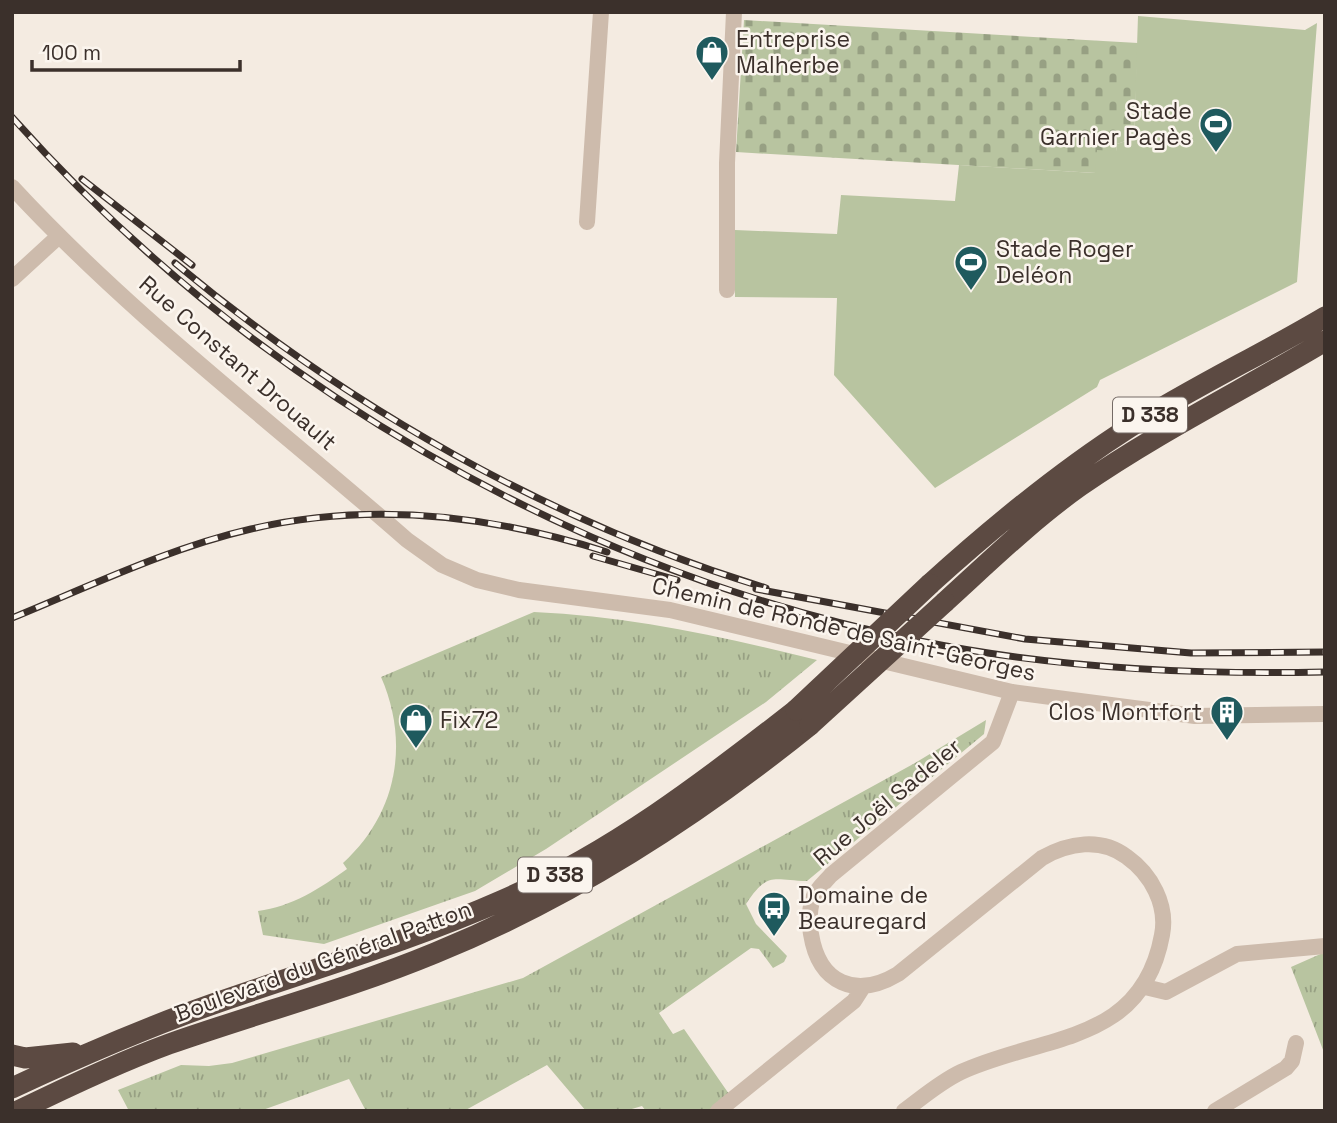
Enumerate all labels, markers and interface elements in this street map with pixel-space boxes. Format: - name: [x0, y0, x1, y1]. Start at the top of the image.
- place label: Entreprise Malherbe: [736, 24, 850, 80]
- scale bar: [32, 28, 240, 72]
- shop icon: Entreprise Malherbe: [693, 33, 731, 82]
- text: 100 m: [42, 39, 101, 66]
- place label: Stade Garnier Pagès: [1040, 96, 1192, 152]
- sports icon: Stade Garnier Pagès: [1197, 105, 1235, 154]
- place label: Stade Roger Deléon: [996, 234, 1134, 290]
- sports icon: Stade Roger Deléon: [952, 243, 990, 292]
- street label: Rue Constant Drouault: [133, 269, 343, 457]
- road number: D 338: [1113, 398, 1187, 432]
- street label: Chemin de Ronde de Saint-Georges: [649, 570, 1039, 688]
- building icon: Clos Montfort: [1208, 693, 1246, 742]
- place label: Clos Montfort: [1048, 697, 1202, 727]
- shop icon: Fix72: [397, 701, 435, 750]
- place label: Fix72: [440, 705, 498, 735]
- street label: Rue Joël Sadeler: [807, 731, 967, 873]
- road number: D 338: [518, 858, 592, 892]
- place label: Domaine de Beauregard: [798, 880, 928, 936]
- bus stop icon: Domaine de Beauregard: [755, 889, 793, 938]
- street label: Boulevard du Général Patton: [170, 893, 476, 1029]

